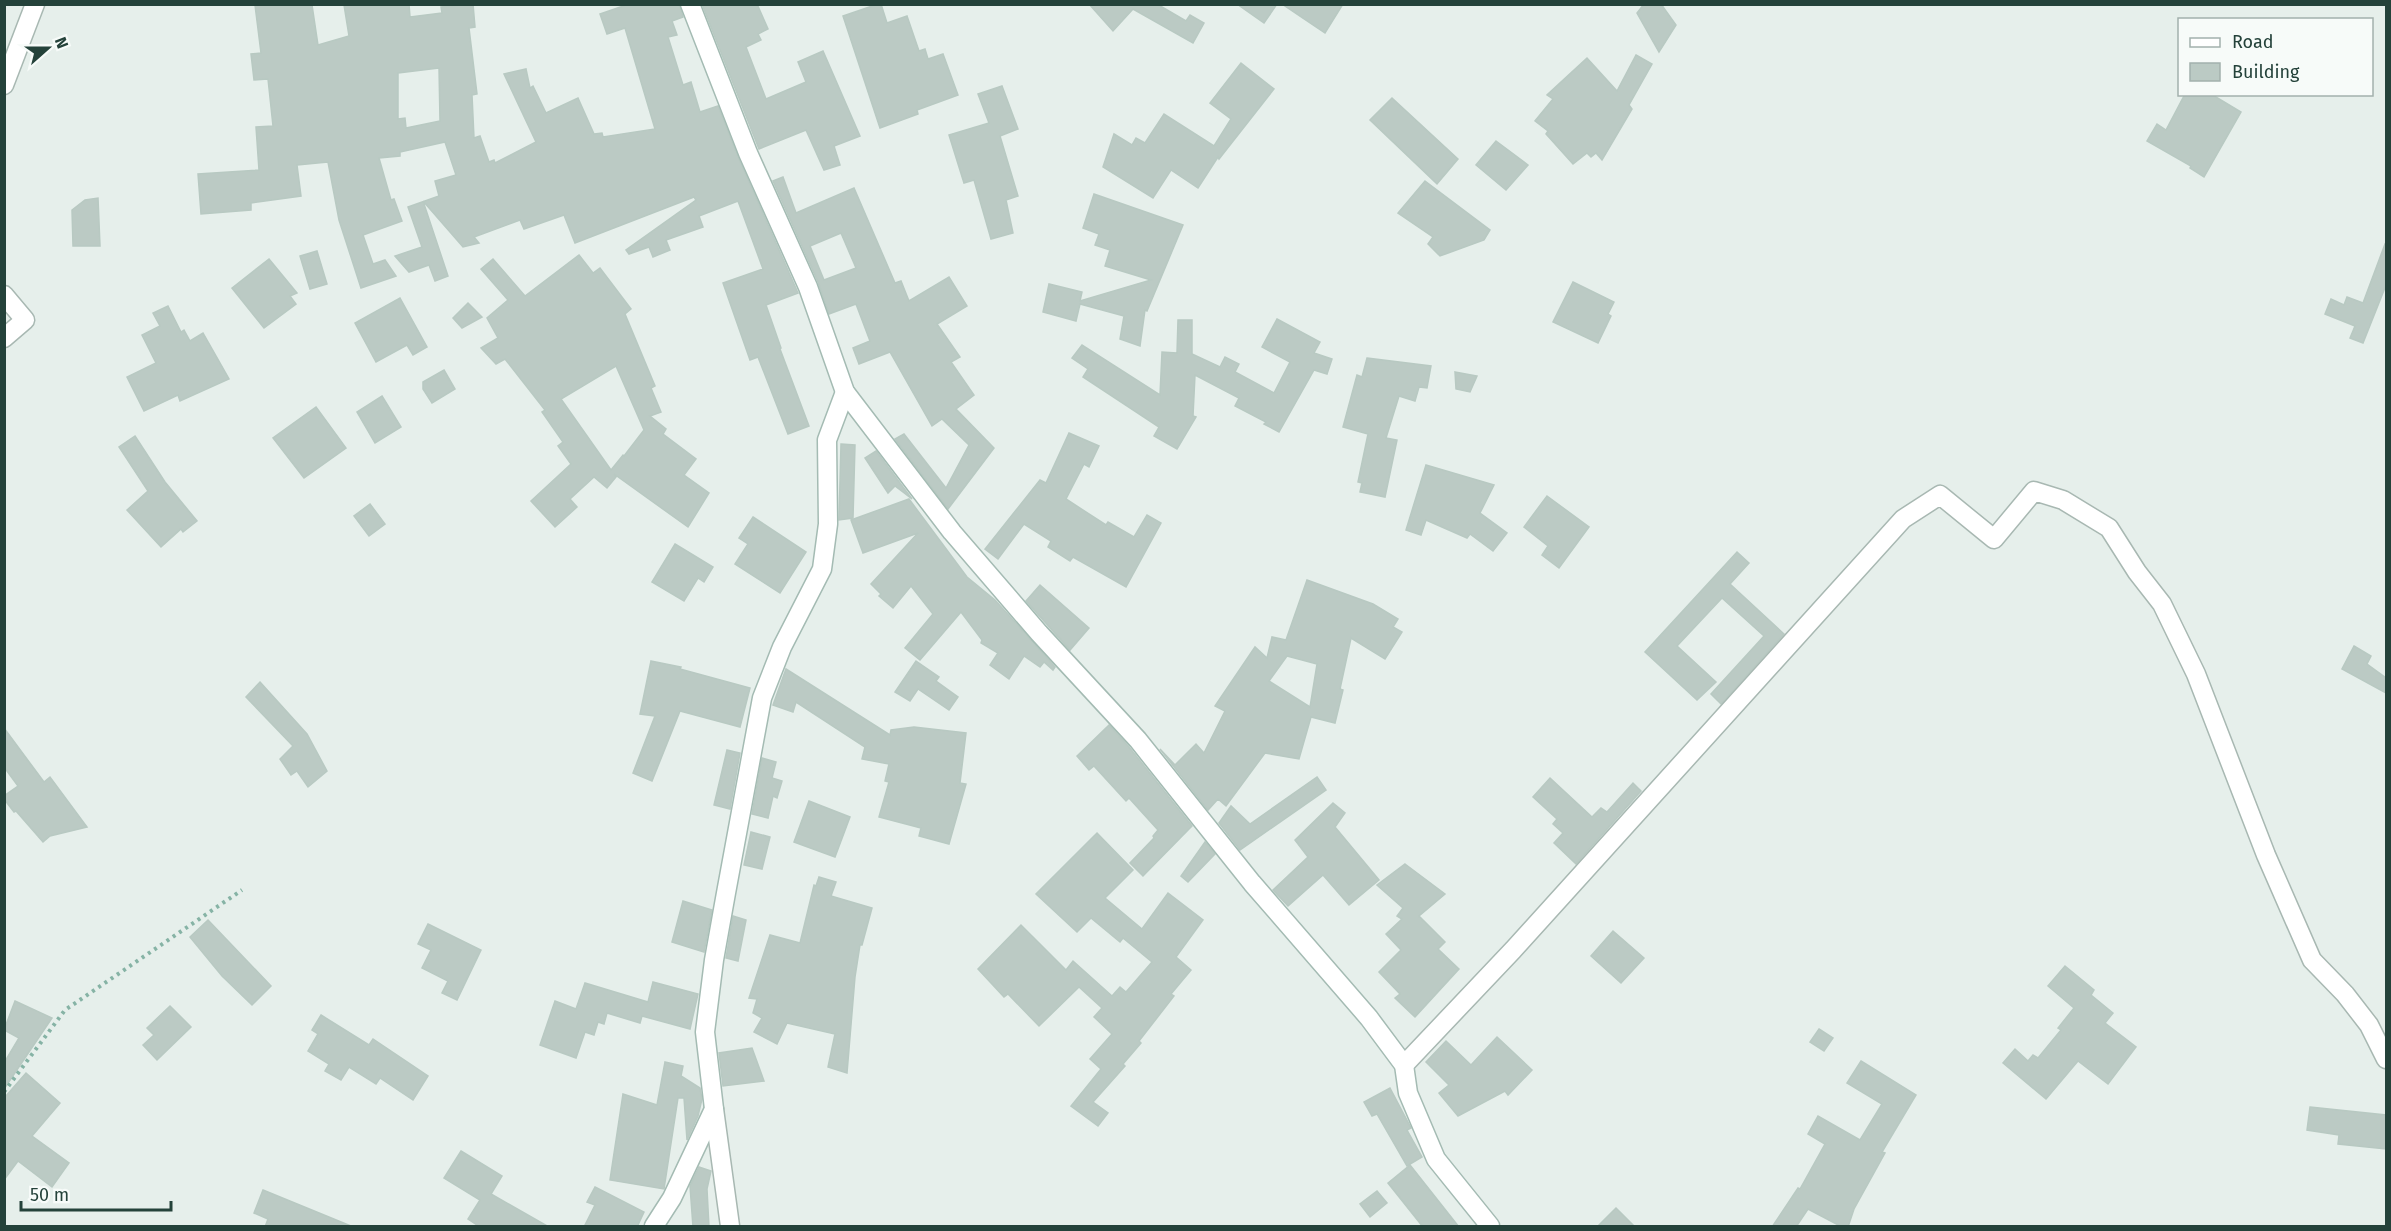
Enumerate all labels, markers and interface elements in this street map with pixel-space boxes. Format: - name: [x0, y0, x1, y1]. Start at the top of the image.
- north arrow: [18, 18, 78, 78]
- legend: [2178, 18, 2373, 96]
- text: Road: [2232, 31, 2274, 53]
- text: N: [51, 34, 72, 51]
- text: Building: [2232, 61, 2300, 83]
- scale bar: [21, 1174, 171, 1212]
- text: 50 m: [30, 1184, 69, 1206]

